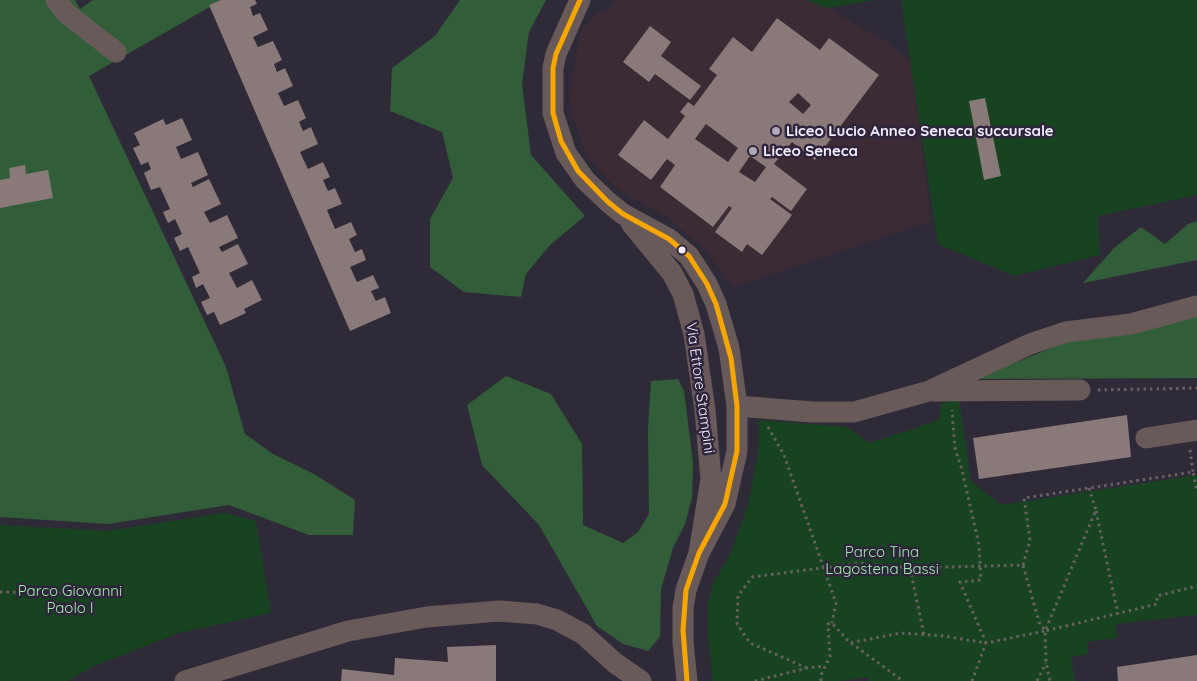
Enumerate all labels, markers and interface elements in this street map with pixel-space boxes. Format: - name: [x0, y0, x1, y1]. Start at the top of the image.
- place label: Liceo Lucio Anneo Seneca succursale: [786, 122, 1054, 140]
- marker: Liceo Lucio Anneo Seneca succursale: [770, 125, 782, 137]
- place label: Liceo Seneca: [763, 142, 858, 160]
- marker: Liceo Seneca: [747, 145, 759, 157]
- unlabelled marker: [677, 245, 687, 255]
- street label: Via Ettore Stampini: [682, 321, 718, 455]
- park label: Parco Tina Lagostena Bassi: [825, 543, 939, 578]
- park label: Parco Giovanni Paolo I: [18, 582, 122, 617]

